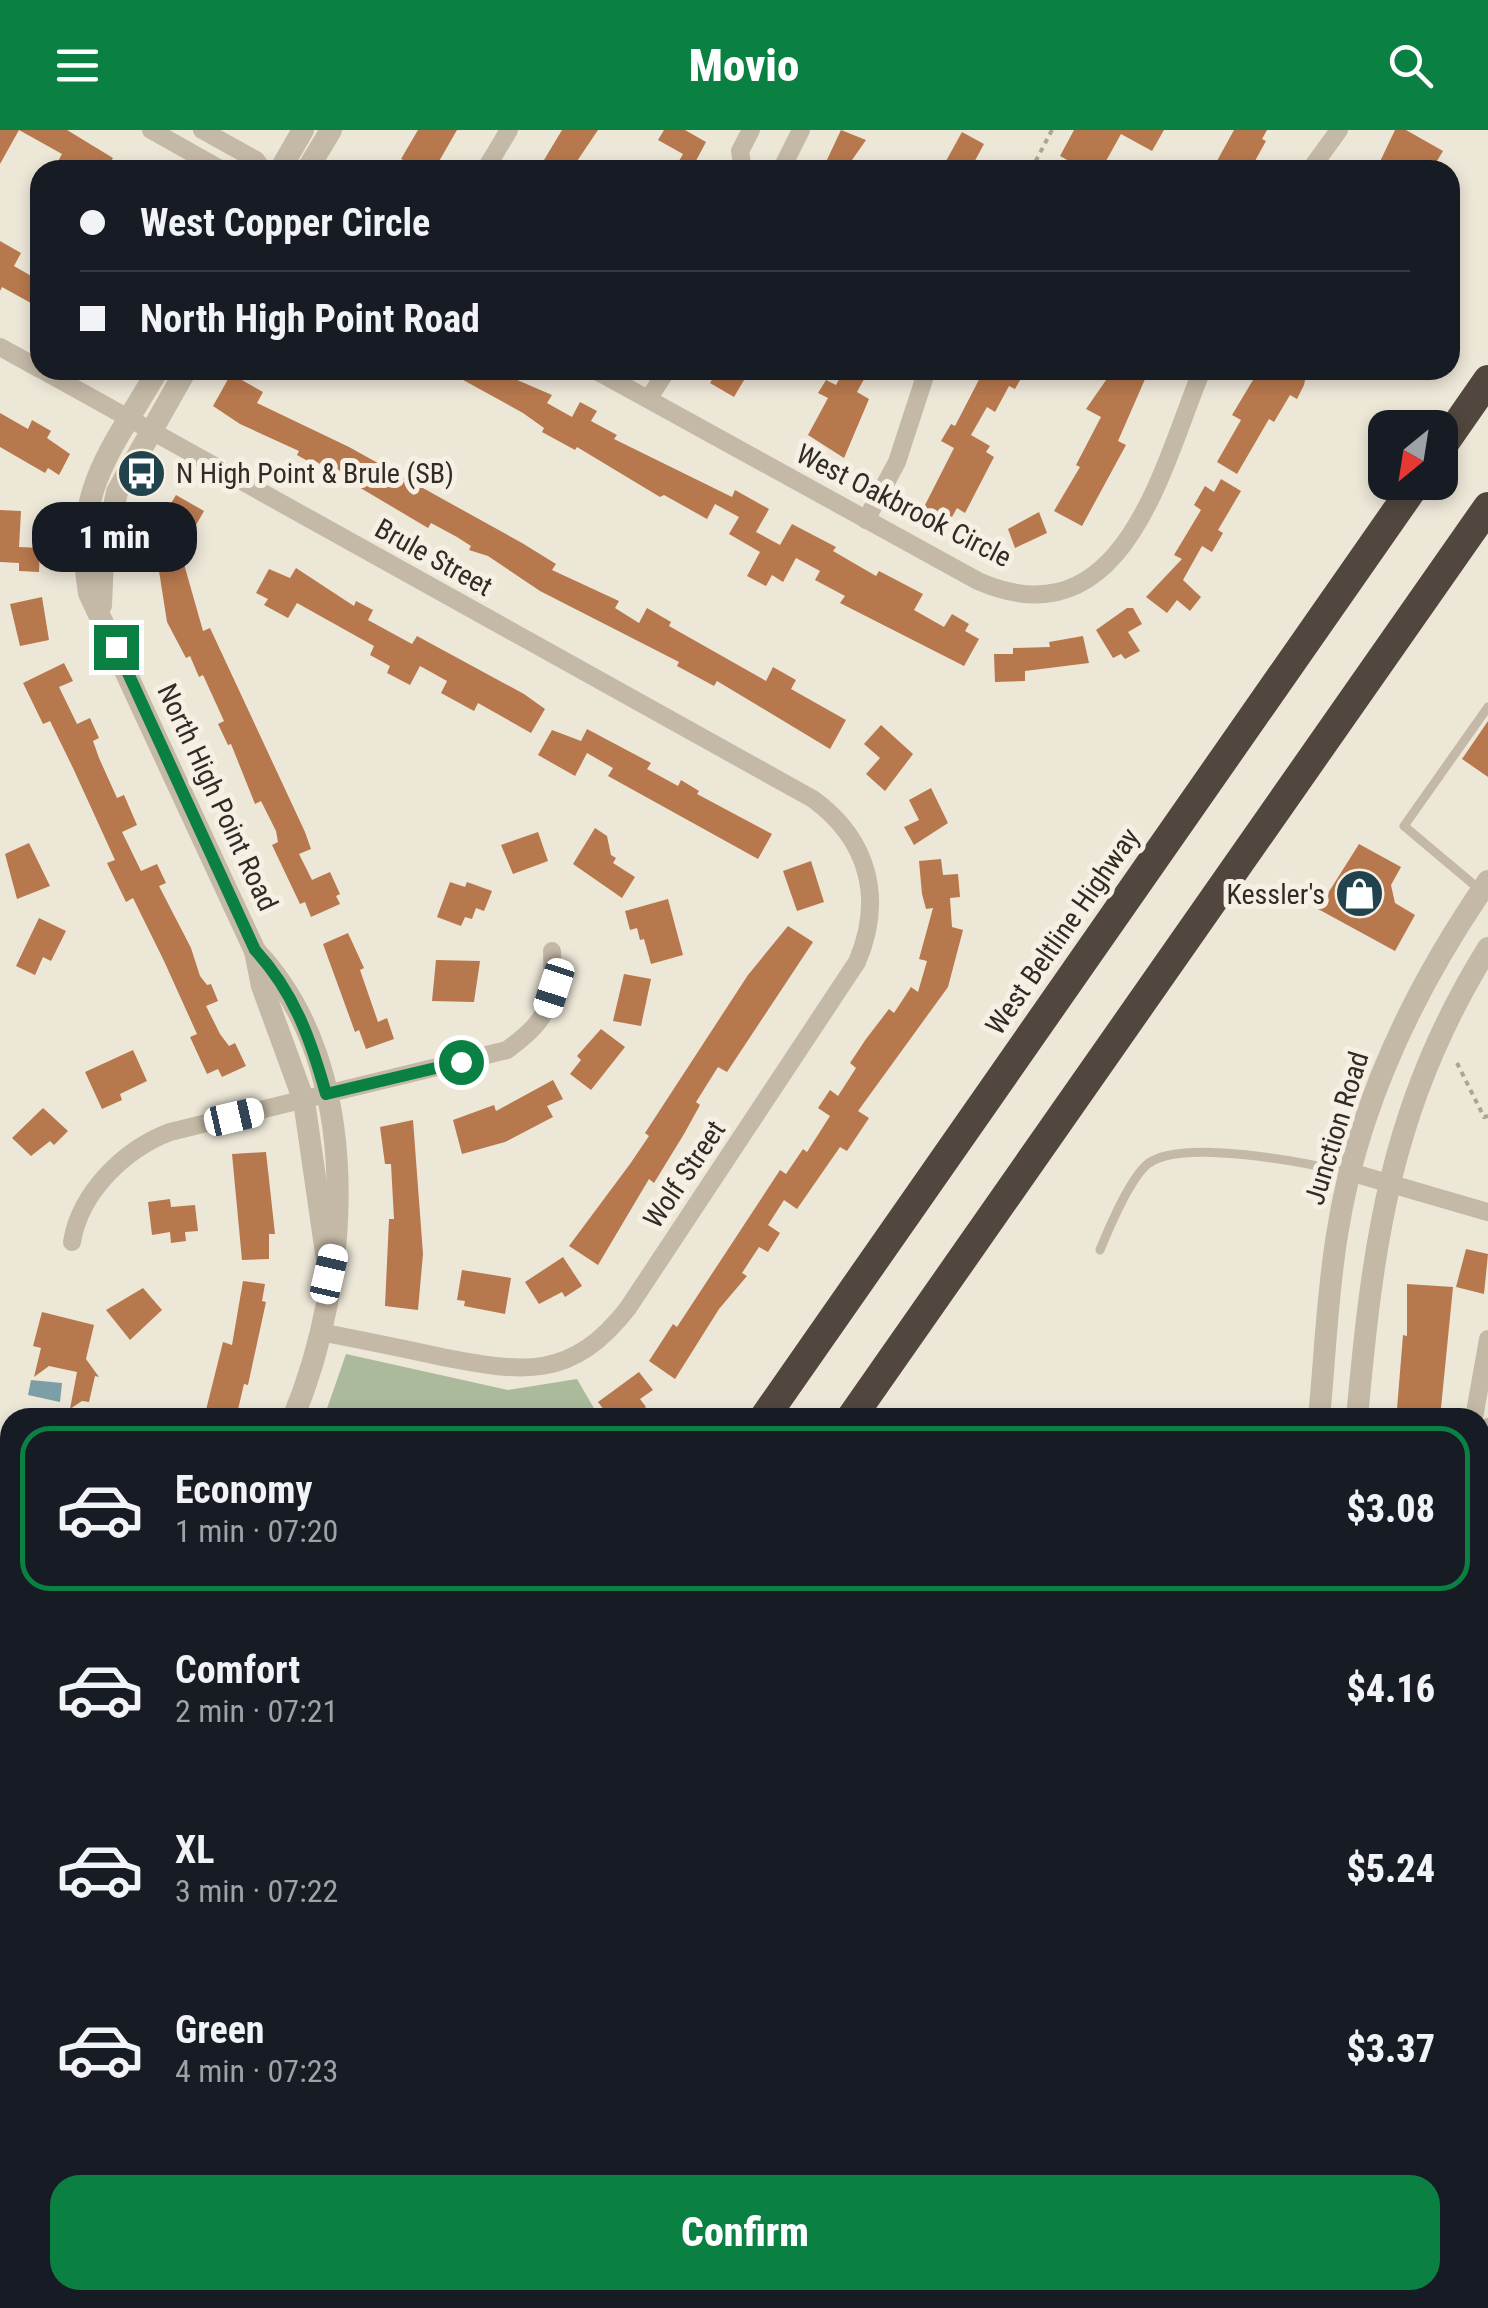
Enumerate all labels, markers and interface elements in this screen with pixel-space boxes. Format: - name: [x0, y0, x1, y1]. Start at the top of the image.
- icon: menu: [50, 38, 105, 93]
- icon: search: [1383, 38, 1438, 93]
- text: Movio: [689, 39, 799, 92]
- text: West Copper Circle: [140, 201, 430, 245]
- text: North High Point Road: [140, 297, 480, 341]
- north arrow: [1368, 410, 1458, 500]
- map controls: [1368, 410, 1458, 500]
- street label: West Oakbrook Circle: [791, 437, 1017, 574]
- bus stop icon: N High Point & Brule (SB): [115, 447, 167, 499]
- place label: N High Point & Brule (SB): [176, 457, 454, 490]
- callout: 1 min: [34, 502, 198, 572]
- street label: Brule Street: [369, 512, 498, 603]
- text: 1 min: [79, 518, 150, 556]
- route end: [94, 625, 139, 670]
- street label: North High Point Road: [150, 678, 285, 916]
- street label: West Beltline Highway: [979, 821, 1146, 1041]
- shop icon: Kessler's: [1334, 868, 1386, 920]
- place label: Kessler's: [1227, 878, 1325, 911]
- car: [530, 955, 578, 1021]
- route start: [439, 1040, 484, 1085]
- street label: Junction Road: [1298, 1048, 1375, 1209]
- car: [201, 1096, 267, 1138]
- street label: Wolf Street: [637, 1114, 732, 1234]
- car: [308, 1241, 350, 1307]
- icon: car: [55, 1464, 145, 1554]
- text: Economy: [175, 1468, 312, 1512]
- text: $3.08: [1346, 1487, 1435, 1531]
- text: 1 min · 07:20: [175, 1512, 338, 1550]
- icon: car: [55, 1644, 145, 1734]
- text: Comfort: [175, 1648, 300, 1692]
- text: $4.16: [1346, 1667, 1435, 1711]
- text: 2 min · 07:21: [175, 1692, 338, 1730]
- icon: car: [55, 1824, 145, 1914]
- text: XL: [175, 1828, 214, 1872]
- text: $5.24: [1346, 1847, 1435, 1891]
- text: 3 min · 07:22: [175, 1872, 338, 1910]
- icon: car: [55, 2004, 145, 2094]
- text: Green: [175, 2008, 265, 2052]
- text: $3.37: [1346, 2027, 1435, 2071]
- text: 4 min · 07:23: [175, 2052, 338, 2090]
- button: Confirm: [50, 2175, 1440, 2290]

